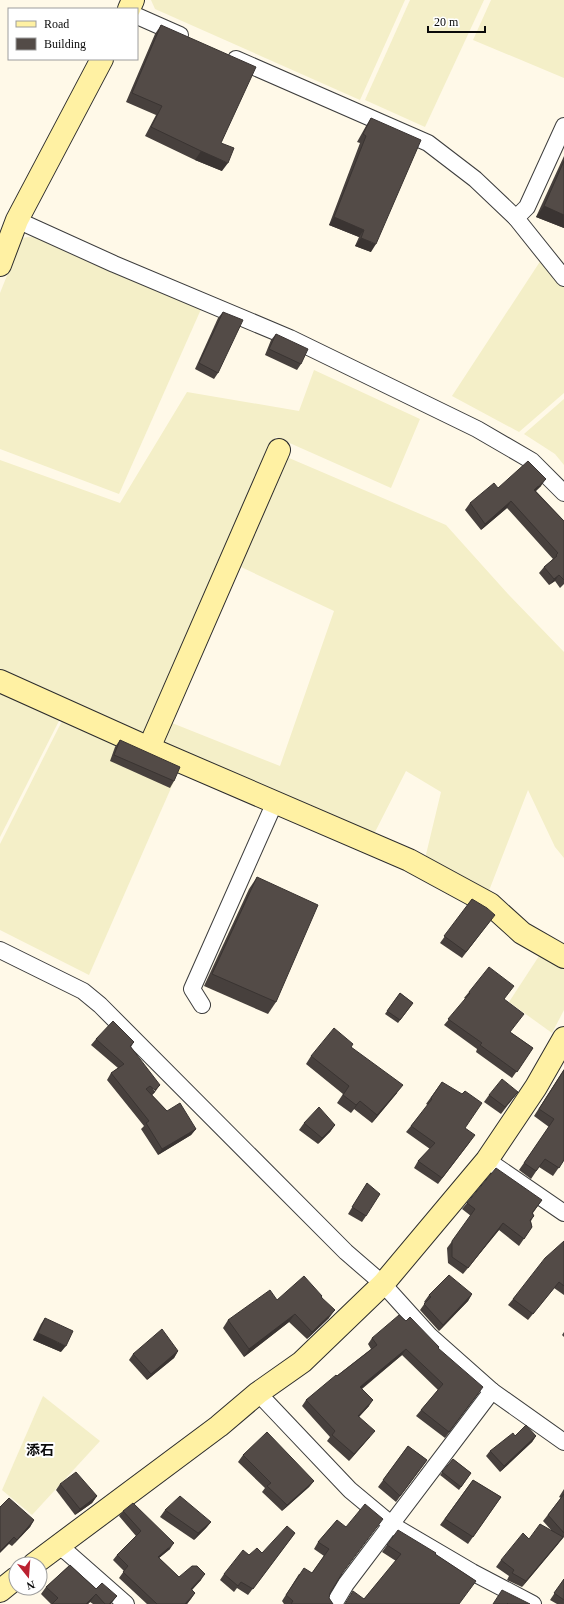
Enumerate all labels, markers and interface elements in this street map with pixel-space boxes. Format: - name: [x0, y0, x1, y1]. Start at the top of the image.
- legend: [8, 8, 138, 60]
- scale bar: [428, 8, 485, 34]
- text: 20 m: [434, 15, 459, 29]
- text: Road: [44, 17, 69, 31]
- text: Building: [44, 37, 86, 51]
- district label: 添石: [26, 1443, 54, 1458]
- north arrow: [8, 1556, 48, 1596]
- text: N: [25, 1579, 36, 1592]

